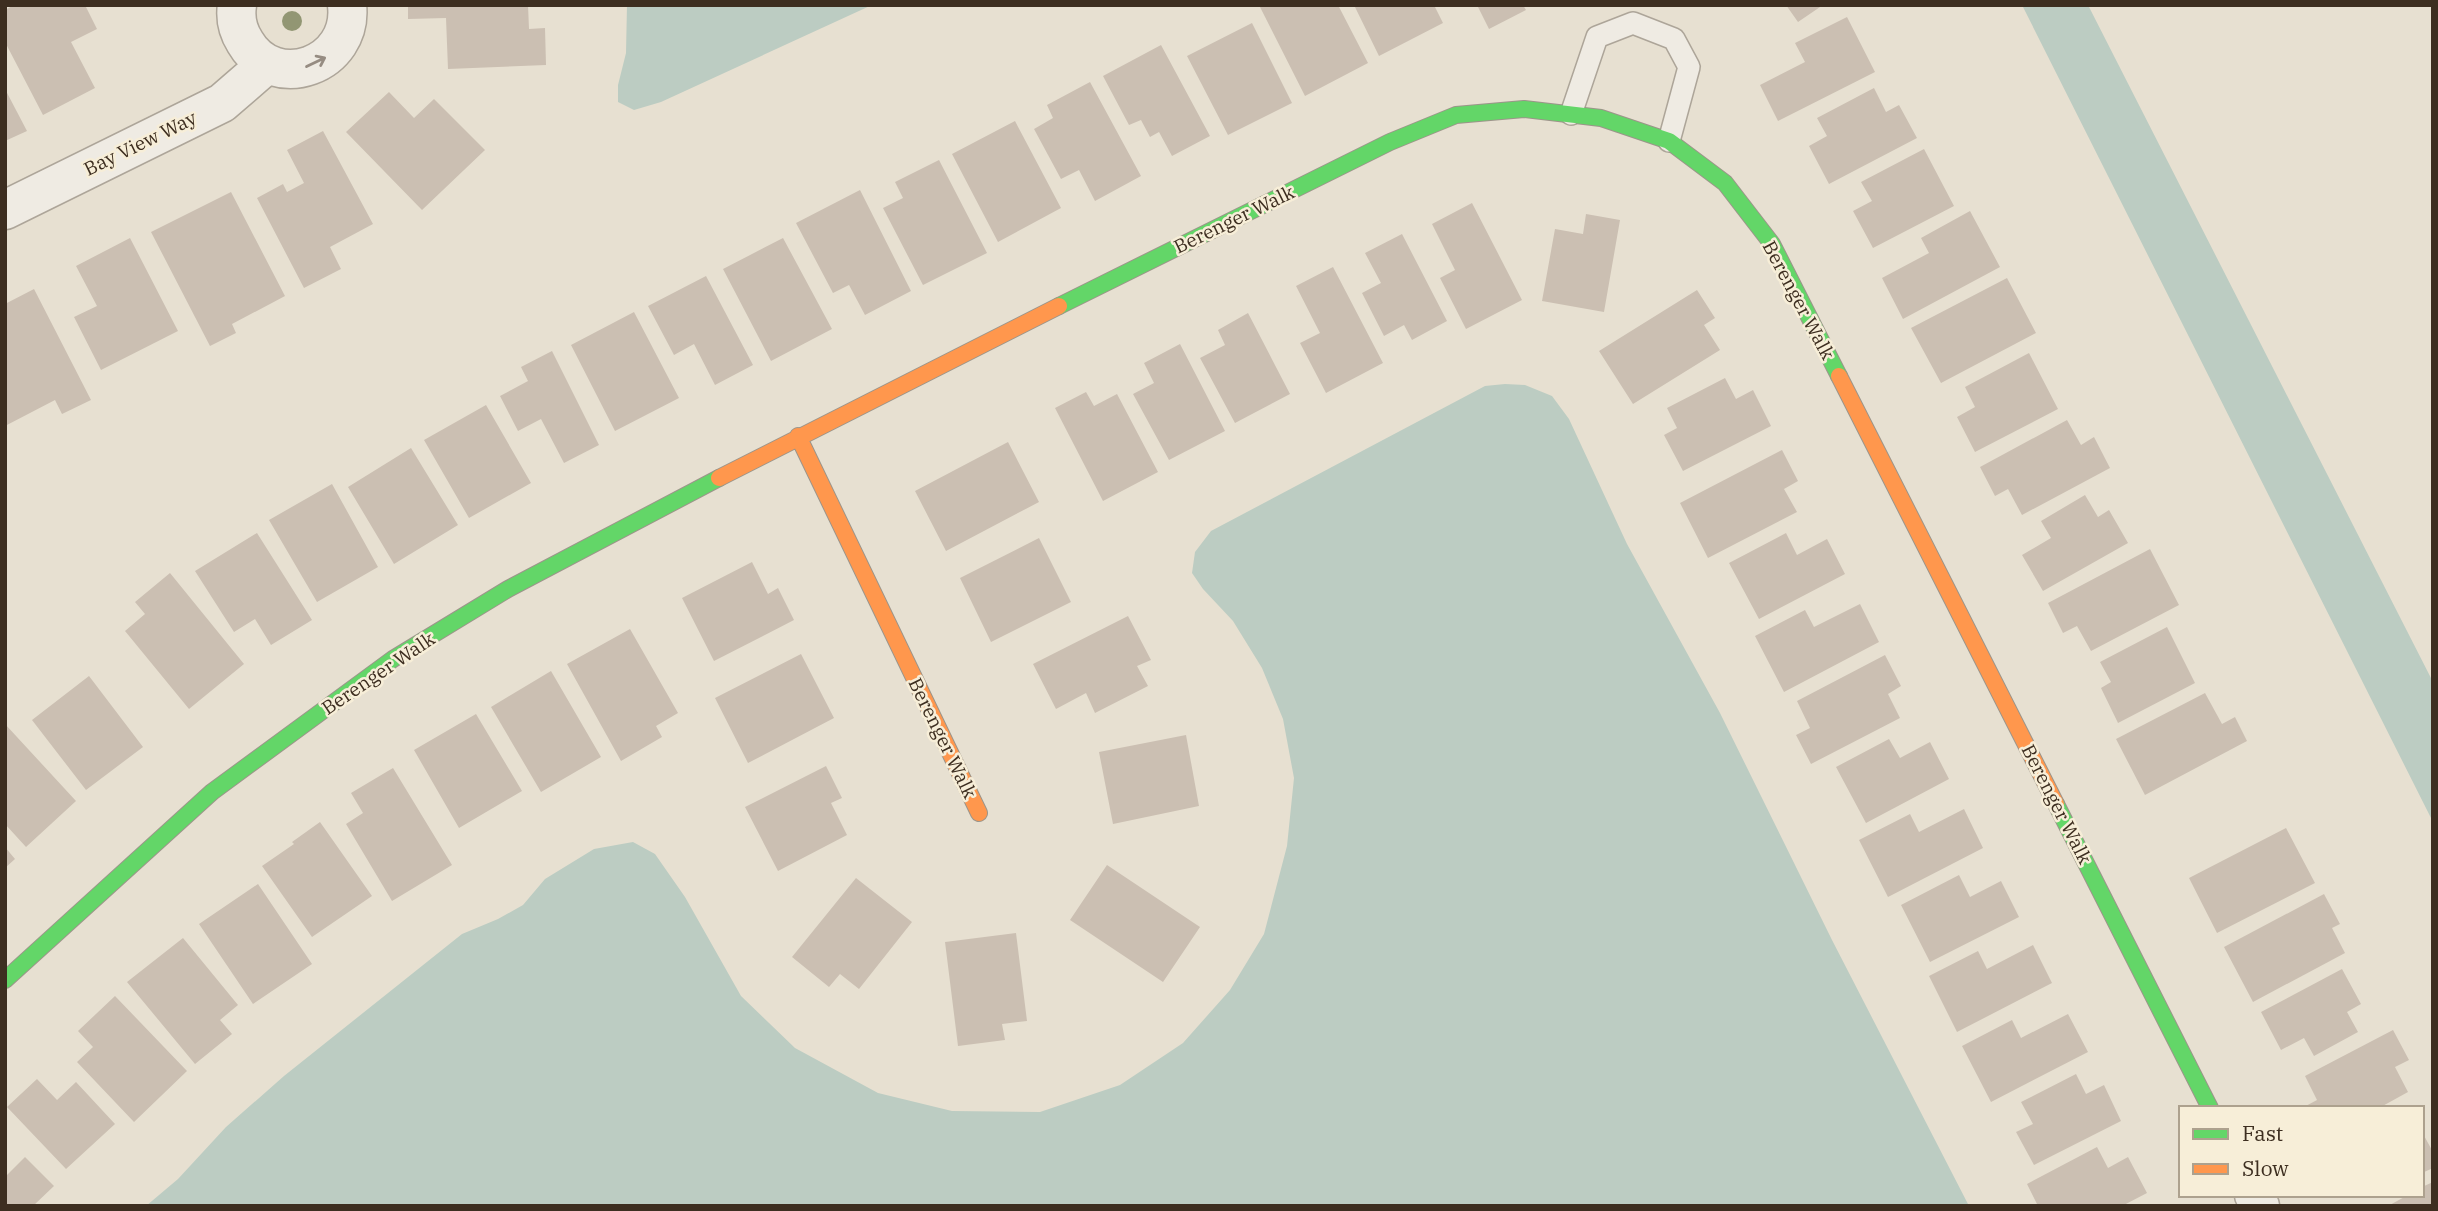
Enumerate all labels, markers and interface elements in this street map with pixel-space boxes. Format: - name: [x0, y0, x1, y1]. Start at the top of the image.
- one-way arrow: [305, 55, 326, 68]
- street label: Bay View Way: [80, 105, 201, 181]
- street label: Berenger Walk: [1170, 179, 1298, 259]
- street label: Berenger Walk: [1758, 236, 1840, 364]
- street label: Berenger Walk: [317, 626, 439, 720]
- street label: Berenger Walk: [903, 674, 983, 802]
- street label: Berenger Walk: [2017, 740, 2097, 868]
- legend: [2179, 1106, 2424, 1197]
- text: Fast: [2242, 1119, 2283, 1147]
- text: Slow: [2242, 1154, 2289, 1182]

